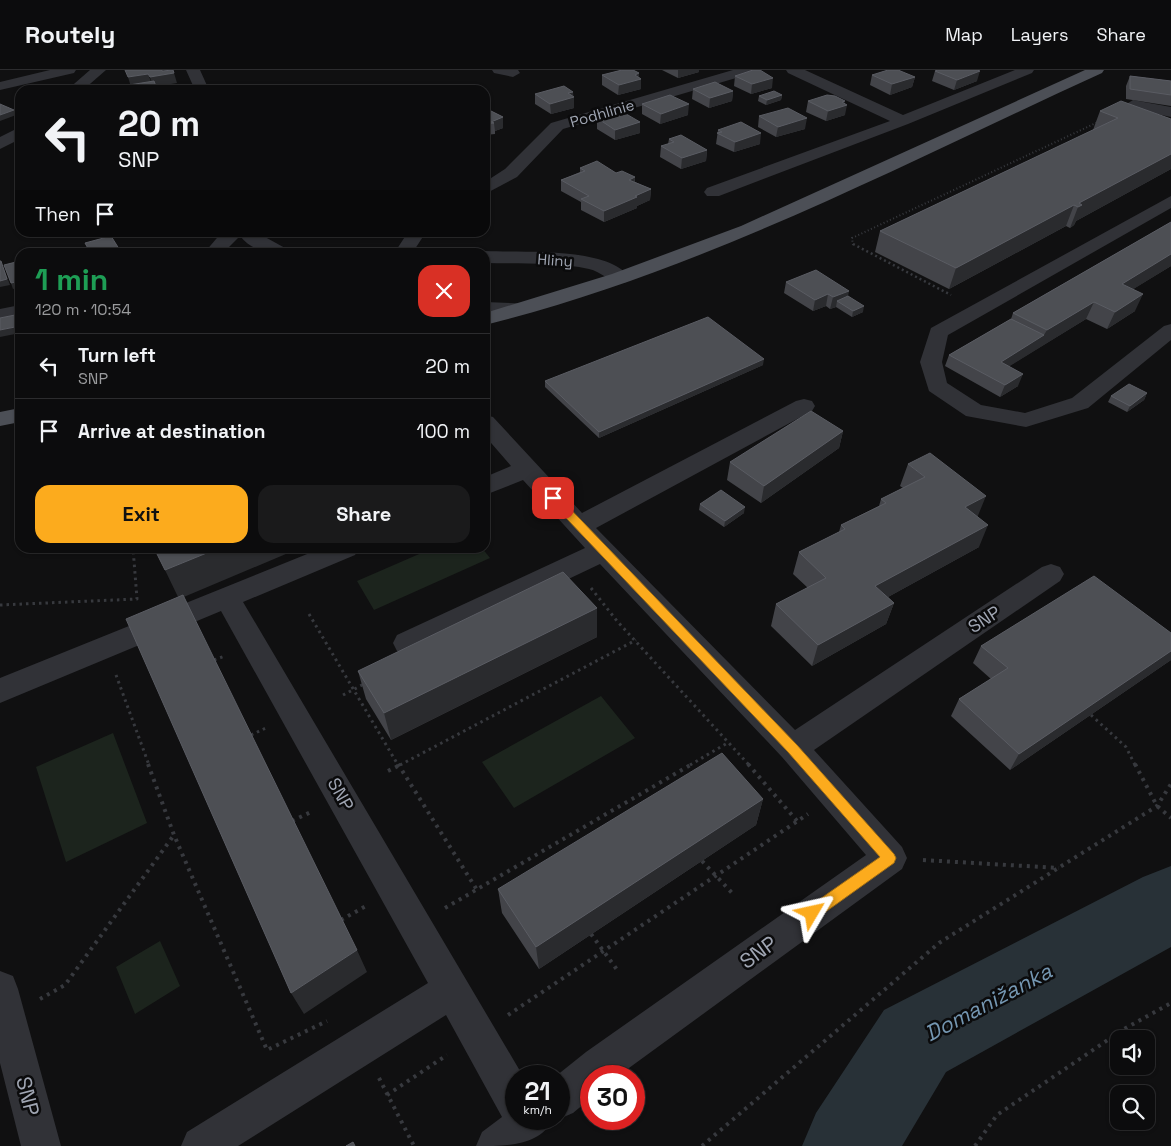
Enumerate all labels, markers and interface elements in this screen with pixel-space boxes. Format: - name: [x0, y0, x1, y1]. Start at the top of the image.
- text: Routely: [25, 19, 115, 50]
- text: Map: [945, 23, 983, 46]
- text: Layers: [1011, 23, 1068, 46]
- text: Share: [1096, 23, 1146, 46]
- street label: Podhlinie: [568, 95, 636, 131]
- text: 20 m: [118, 102, 200, 146]
- icon: left: [35, 105, 100, 170]
- text: SNP: [118, 145, 159, 173]
- icon: arrive: [91, 200, 119, 228]
- text: Then: [35, 202, 81, 227]
- street label: Hliny: [537, 249, 573, 271]
- text: 1 min: [35, 260, 108, 299]
- button: close: [418, 265, 470, 317]
- text: 120 m · 10:54: [35, 299, 131, 320]
- text: Turn left: [78, 343, 156, 368]
- icon: left: [35, 352, 63, 380]
- text: 20 m: [425, 354, 470, 379]
- text: SNP: [78, 368, 108, 389]
- icon: arrive: [35, 417, 63, 445]
- text: Arrive at destination: [78, 419, 266, 444]
- text: 100 m: [416, 419, 470, 444]
- pin: [532, 477, 574, 519]
- icon: arrive: [539, 484, 567, 512]
- button: Exit: [35, 485, 248, 543]
- button: Share: [258, 485, 470, 543]
- street label: SNP: [964, 600, 1005, 638]
- street label: SNP: [323, 774, 359, 815]
- position arrow: [785, 886, 837, 938]
- street label: SNP: [734, 929, 782, 975]
- water label: Domanižanka: [919, 957, 1057, 1047]
- map controls: [1110, 1030, 1155, 1130]
- button: sound: [1110, 1030, 1155, 1075]
- speed limit sign: 30: [580, 1065, 645, 1130]
- street label: SNP: [10, 1074, 46, 1118]
- text: 21: [524, 1075, 551, 1107]
- button: search: [1110, 1085, 1155, 1130]
- text: km/h: [523, 1102, 552, 1118]

